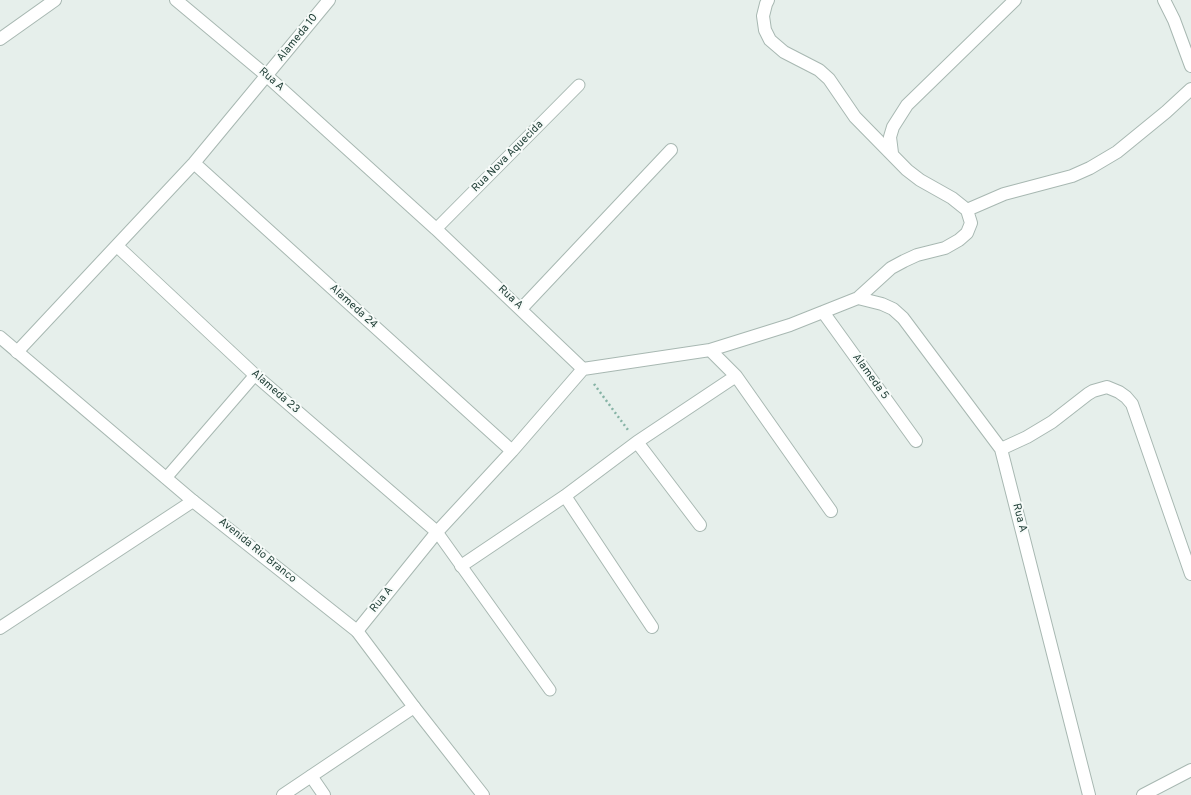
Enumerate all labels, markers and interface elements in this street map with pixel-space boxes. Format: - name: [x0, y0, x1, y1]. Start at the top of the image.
- street label: Alameda 10: [275, 11, 321, 65]
- street label: Rua A: [256, 65, 286, 95]
- street label: Rua Nova Aquecida: [470, 119, 546, 195]
- street label: Alameda 24: [326, 282, 380, 332]
- street label: Rua A: [495, 283, 525, 313]
- street label: Alameda 5: [849, 352, 891, 402]
- street label: Alameda 23: [248, 367, 302, 417]
- street label: Rua A: [1009, 502, 1029, 534]
- street label: Avenida Rio Branco: [215, 516, 299, 586]
- street label: Rua A: [368, 584, 396, 616]

